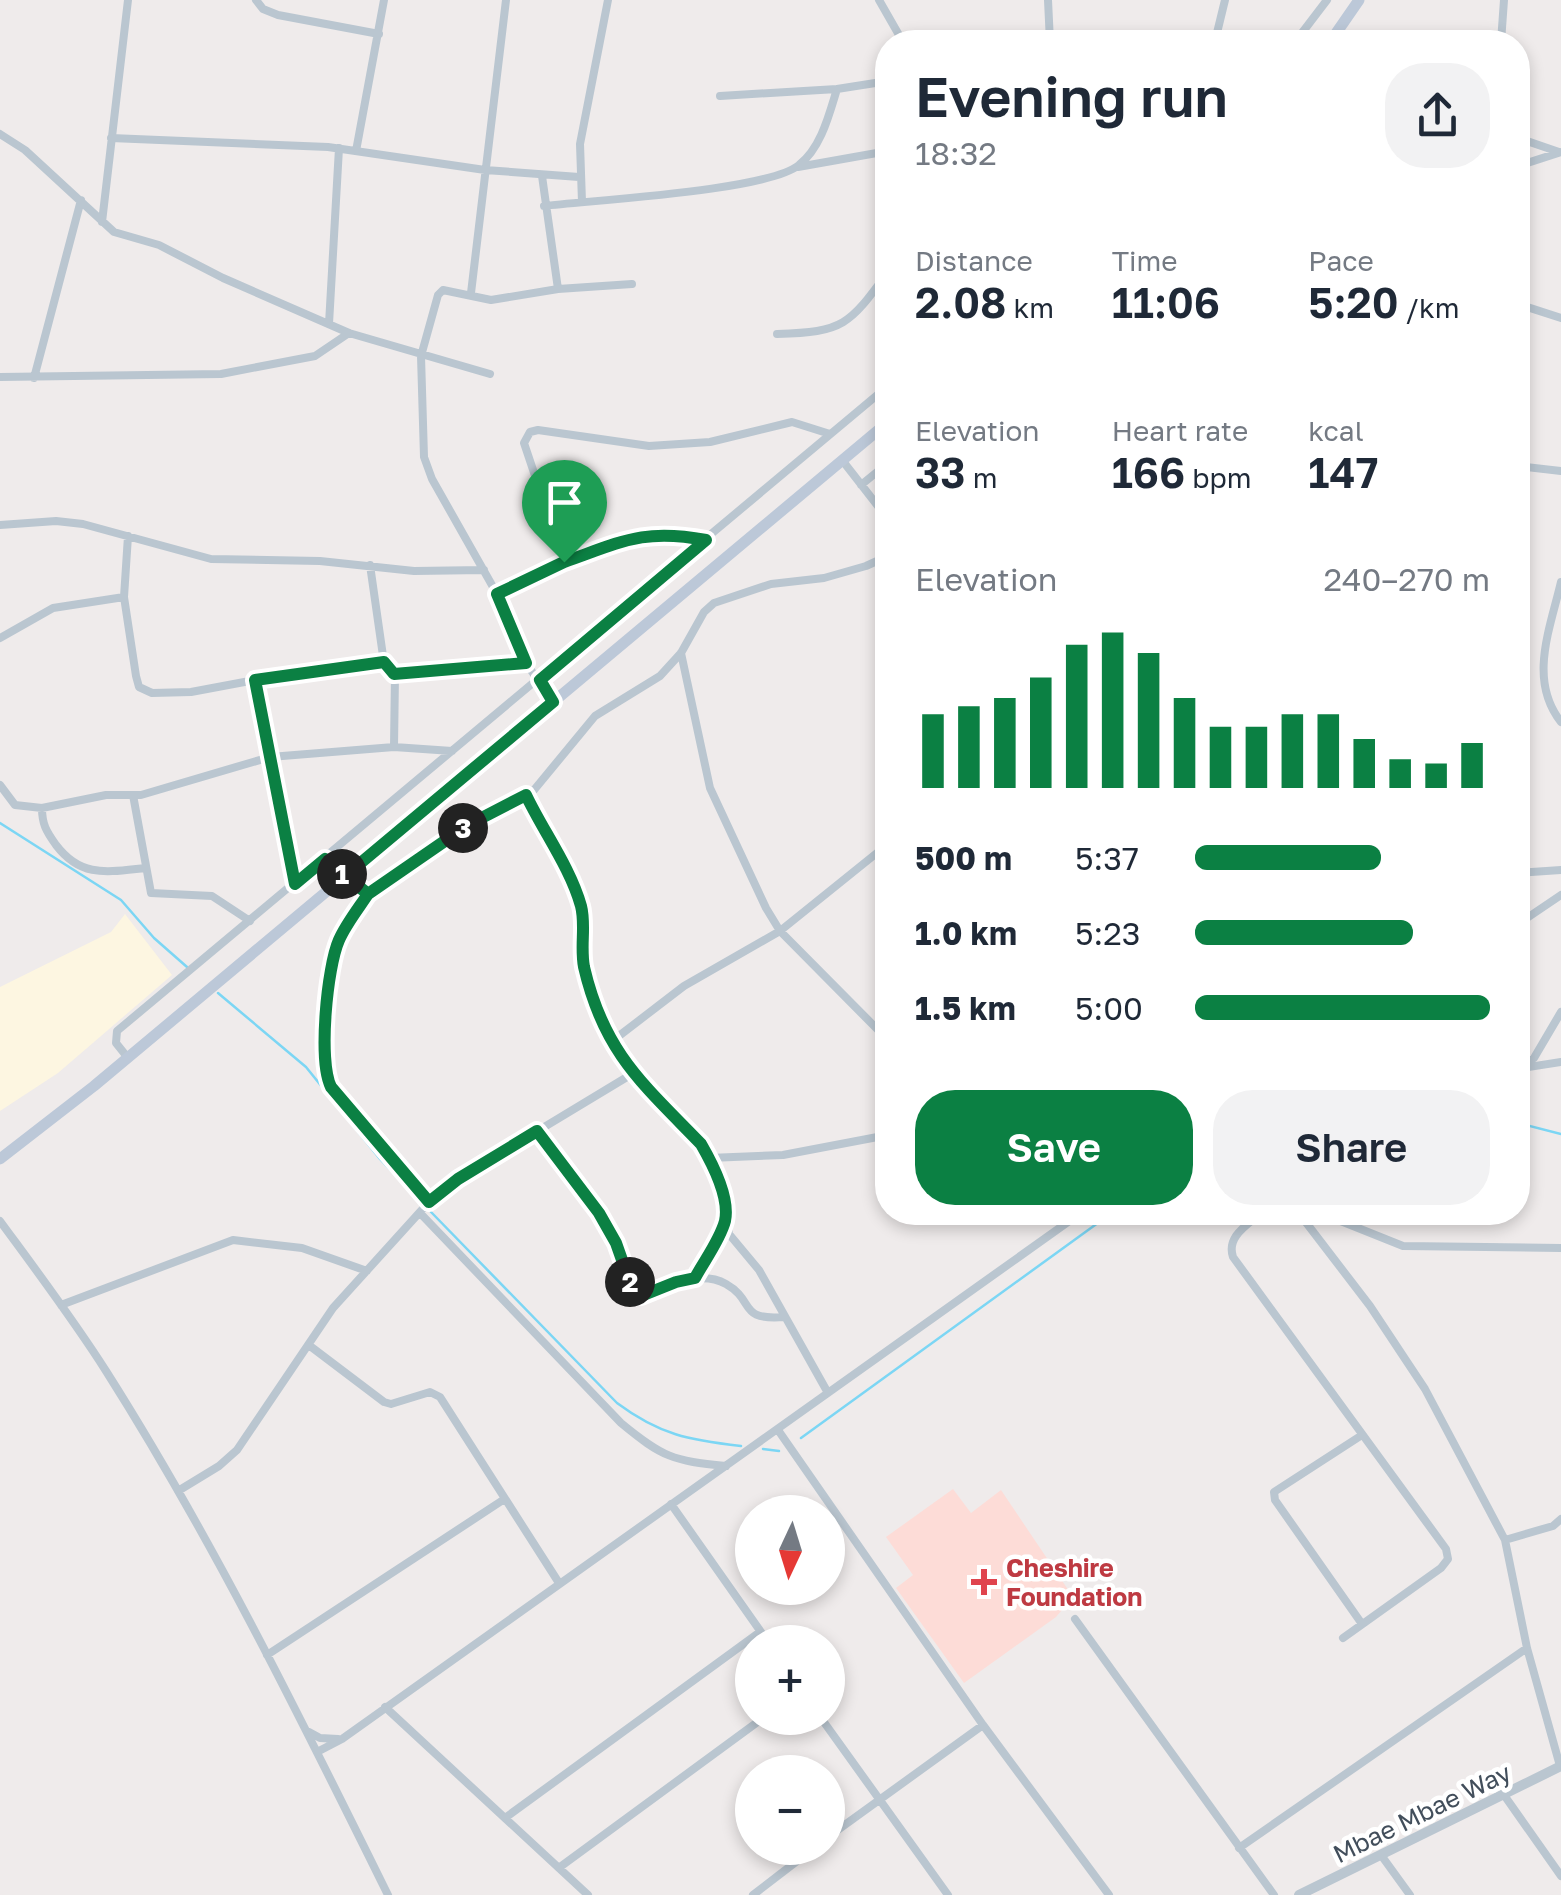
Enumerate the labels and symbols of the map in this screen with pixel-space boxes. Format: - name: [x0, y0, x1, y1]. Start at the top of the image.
- pin: [522, 460, 607, 563]
- pin: 3: [438, 803, 488, 853]
- pin: 1: [317, 849, 367, 899]
- pin: 2: [605, 1257, 655, 1307]
- north arrow: [735, 1495, 845, 1605]
- place label: Cheshire Foundation: [1006, 1552, 1142, 1612]
- marker: Cheshire Foundation: [971, 1569, 997, 1595]
- street label: Mbae Mbae Way: [1328, 1756, 1516, 1869]

